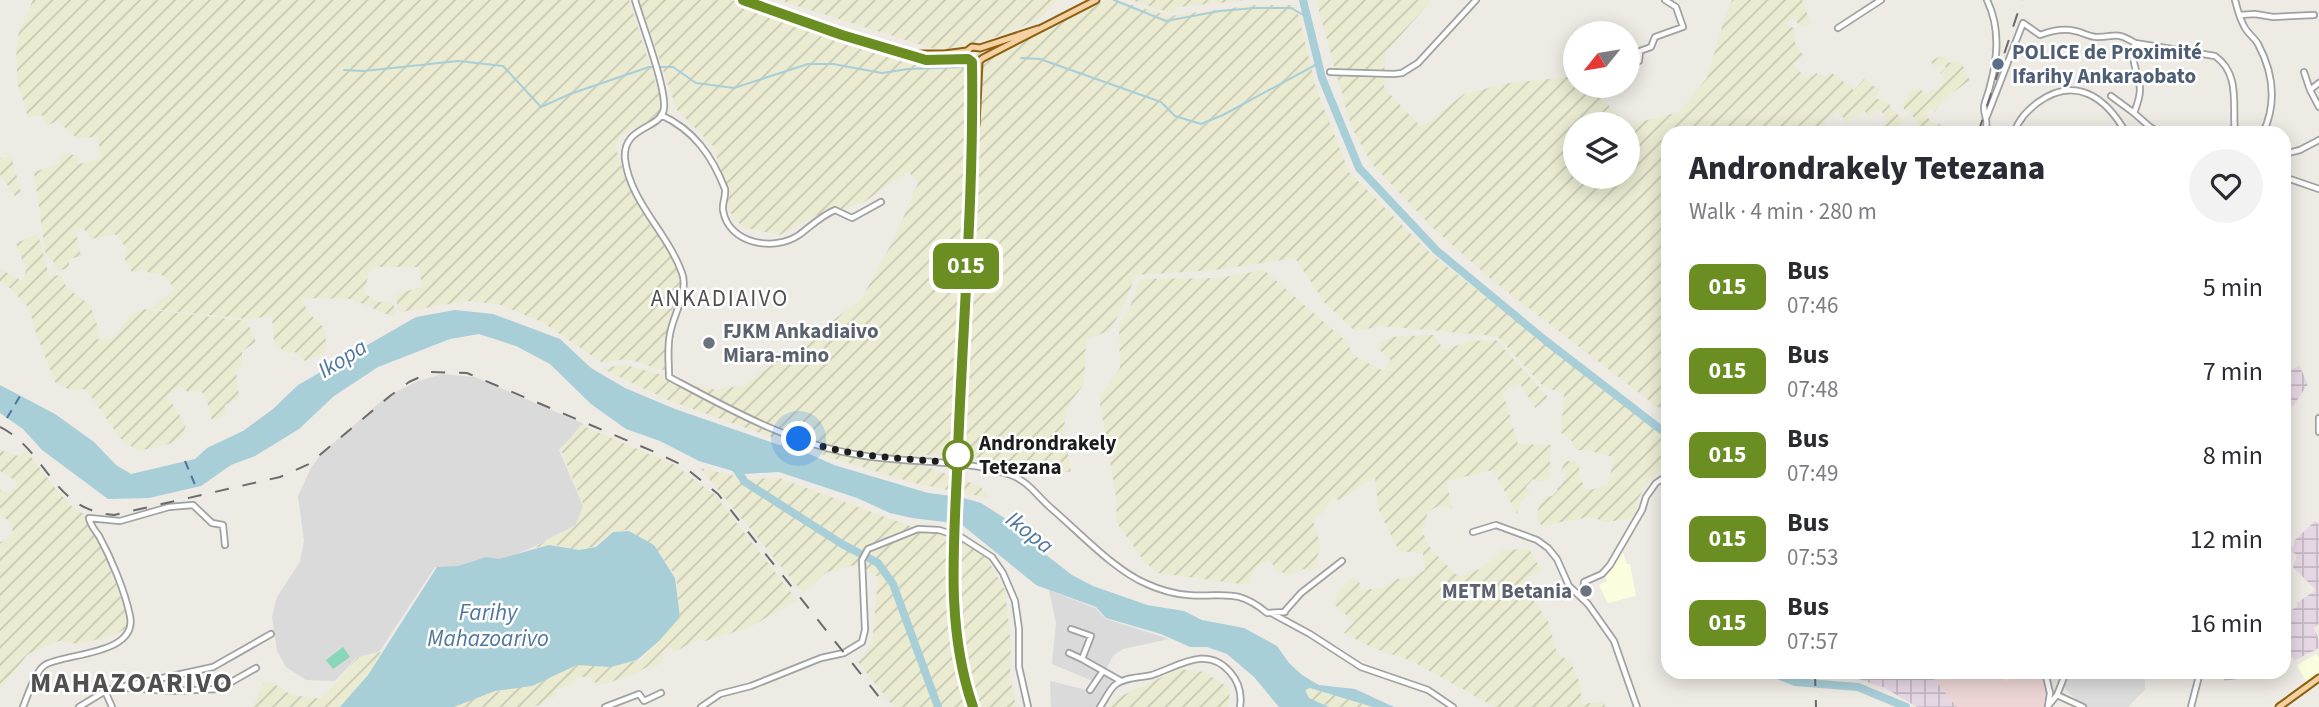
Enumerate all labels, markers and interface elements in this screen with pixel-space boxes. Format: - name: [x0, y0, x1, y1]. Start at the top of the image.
- north arrow: [1563, 21, 1640, 98]
- map controls: [1563, 21, 1640, 189]
- place label: POLICE de Proximité Ifarihy Ankaraobato: [2012, 37, 2202, 91]
- marker: POLICE de Proximité Ifarihy Ankaraobato: [1990, 56, 2006, 72]
- button: layers: [1563, 112, 1640, 189]
- text: Androndrakely Tetezana: [1689, 145, 2045, 192]
- button: heart: [2189, 149, 2263, 223]
- text: Walk · 4 min · 280 m: [1689, 195, 1877, 228]
- line badge: 015: [926, 243, 1006, 289]
- text: 015: [947, 248, 985, 283]
- text: Bus: [1787, 252, 1829, 289]
- text: 015: [1708, 269, 1747, 304]
- text: 5 min: [2203, 269, 2263, 306]
- district label: ANKADIAIVO: [651, 282, 789, 315]
- text: 07:46: [1787, 289, 1838, 322]
- place label: FJKM Ankadiaivo Miara-mino: [723, 316, 879, 370]
- water label: Ikopa: [311, 330, 373, 386]
- marker: FJKM Ankadiaivo Miara-mino: [701, 335, 717, 351]
- text: Bus: [1787, 336, 1829, 373]
- text: 015: [1708, 353, 1747, 388]
- text: 7 min: [2203, 353, 2263, 390]
- text: 07:48: [1787, 373, 1838, 406]
- text: Bus: [1787, 420, 1829, 457]
- your location: [781, 421, 816, 456]
- place label: Androndrakely Tetezana: [978, 428, 1117, 482]
- text: 015: [1708, 437, 1747, 472]
- text: 8 min: [2203, 437, 2263, 474]
- marker: Androndrakely Tetezana: [943, 440, 973, 470]
- text: 07:49: [1787, 457, 1838, 490]
- water label: Ikopa: [999, 503, 1061, 562]
- text: Bus: [1787, 504, 1829, 541]
- text: 015: [1708, 521, 1747, 556]
- text: 12 min: [2190, 521, 2263, 558]
- text: 07:53: [1787, 541, 1838, 574]
- place label: METM Betania: [1442, 576, 1572, 606]
- marker: METM Betania: [1578, 583, 1594, 599]
- text: Bus: [1787, 588, 1829, 625]
- water label: Farihy Mahazoarivo: [427, 596, 549, 655]
- text: 015: [1708, 605, 1747, 640]
- text: 16 min: [2190, 605, 2263, 642]
- text: 07:57: [1787, 625, 1838, 658]
- district label: MAHAZOARIVO: [30, 663, 234, 703]

